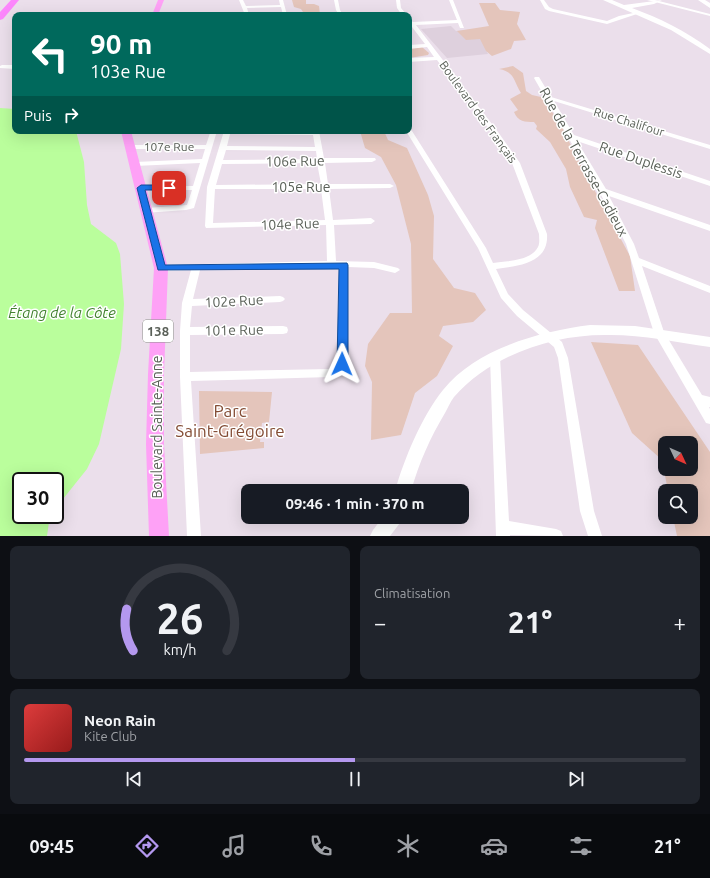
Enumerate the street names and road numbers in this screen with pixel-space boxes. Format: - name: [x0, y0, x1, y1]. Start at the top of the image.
- street label: Boulevard des Français: [437, 58, 520, 165]
- street label: Rue de la Terrasse-Cadieux: [536, 85, 632, 239]
- street label: Rue Chalifour: [592, 105, 666, 139]
- street label: Rue Duplessis: [597, 138, 685, 182]
- street label: 107e Rue: [144, 140, 194, 153]
- street label: 106e Rue: [265, 152, 325, 170]
- street label: 105e Rue: [271, 179, 331, 195]
- street label: 104e Rue: [260, 215, 320, 233]
- street label: 102e Rue: [204, 291, 264, 311]
- road number: 138: [143, 320, 173, 342]
- street label: 101e Rue: [204, 321, 264, 339]
- street label: Boulevard Sainte-Anne: [149, 355, 165, 499]

